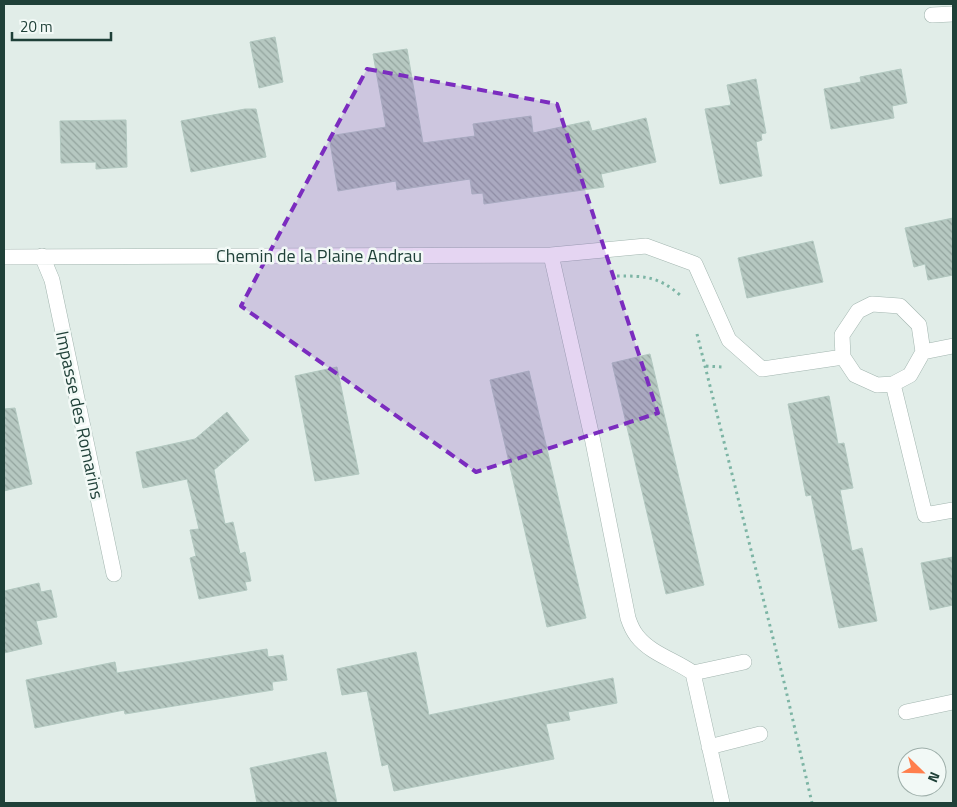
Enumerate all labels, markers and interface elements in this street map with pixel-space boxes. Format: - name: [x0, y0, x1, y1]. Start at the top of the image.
- scale bar: [12, 10, 111, 42]
- text: 20 m: [20, 15, 53, 38]
- street label: Chemin de la Plaine Andrau: [216, 242, 422, 269]
- street label: Impasse des Romarins: [49, 328, 111, 502]
- north arrow: [897, 747, 947, 797]
- text: N: [923, 769, 946, 786]

